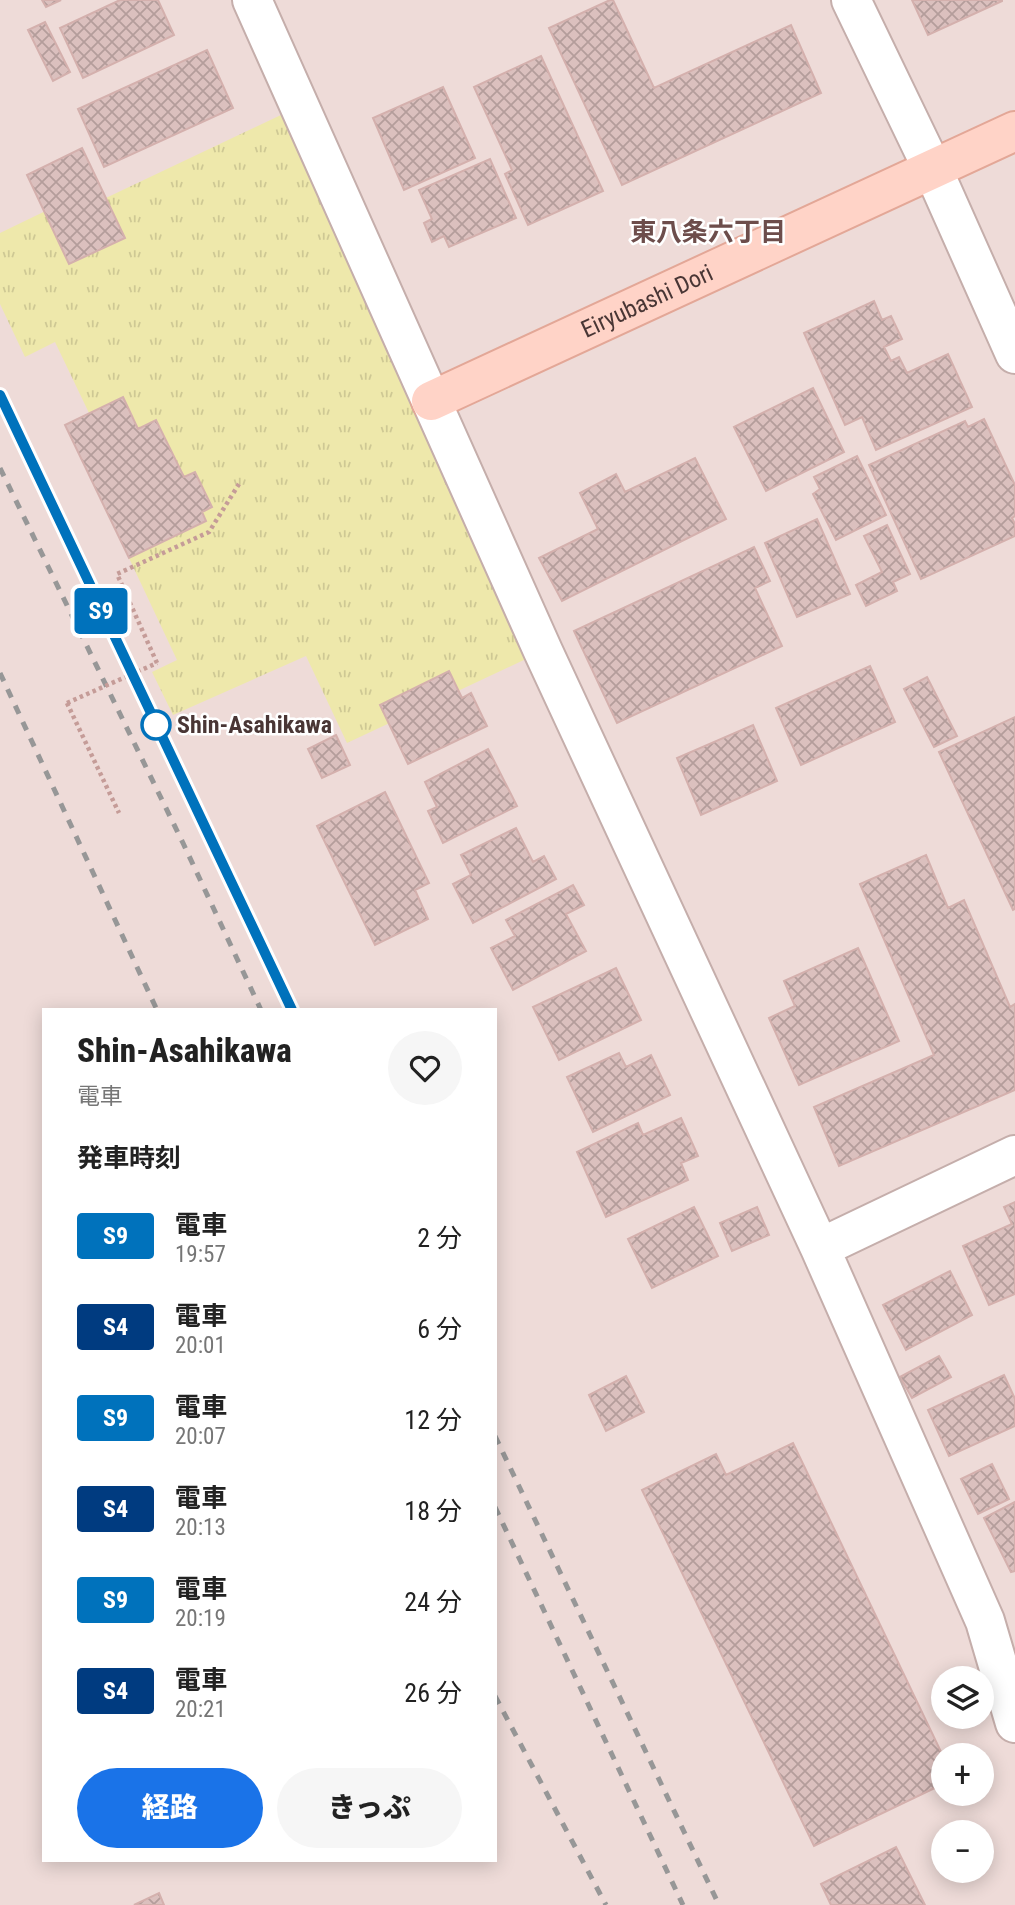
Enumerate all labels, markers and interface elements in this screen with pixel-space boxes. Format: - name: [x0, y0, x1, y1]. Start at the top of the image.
- district label: 東八条六丁目: [630, 217, 786, 247]
- street label: Eiryubashi Dori: [577, 259, 717, 344]
- line badge: S9: [70, 588, 132, 634]
- text: S9: [88, 597, 114, 625]
- marker: Shin-Asahikawa: [141, 710, 171, 740]
- place label: Shin-Asahikawa: [177, 711, 332, 739]
- text: Shin-Asahikawa: [77, 1031, 292, 1070]
- button: heart: [388, 1031, 462, 1105]
- text: 電車: [77, 1083, 123, 1110]
- text: 発車時刻: [77, 1143, 181, 1173]
- text: 電車: [175, 1210, 227, 1240]
- text: S9: [103, 1222, 128, 1250]
- text: 2 分: [417, 1223, 462, 1253]
- text: 19:57: [175, 1241, 226, 1268]
- text: 電車: [175, 1301, 227, 1331]
- text: S4: [103, 1313, 128, 1341]
- text: 6 分: [417, 1314, 462, 1344]
- text: 20:01: [175, 1332, 226, 1359]
- text: 電車: [175, 1392, 227, 1422]
- text: S9: [103, 1404, 128, 1432]
- text: 12 分: [404, 1405, 462, 1435]
- text: 20:07: [175, 1423, 226, 1450]
- text: 電車: [175, 1483, 227, 1513]
- text: S4: [103, 1495, 128, 1523]
- text: 18 分: [404, 1496, 462, 1526]
- text: 20:13: [175, 1514, 226, 1541]
- text: 電車: [175, 1574, 227, 1604]
- text: S9: [103, 1586, 128, 1614]
- text: 24 分: [404, 1587, 462, 1617]
- text: 20:19: [175, 1605, 226, 1632]
- text: 電車: [175, 1665, 227, 1695]
- map controls: [931, 1666, 994, 1883]
- button: layers: [931, 1666, 994, 1729]
- text: S4: [103, 1677, 128, 1705]
- text: 26 分: [404, 1678, 462, 1708]
- text: 20:21: [175, 1696, 226, 1723]
- button: +: [931, 1743, 994, 1806]
- button: 経路: [77, 1768, 263, 1848]
- button: きっぷ: [277, 1768, 462, 1848]
- button: −: [931, 1820, 994, 1883]

